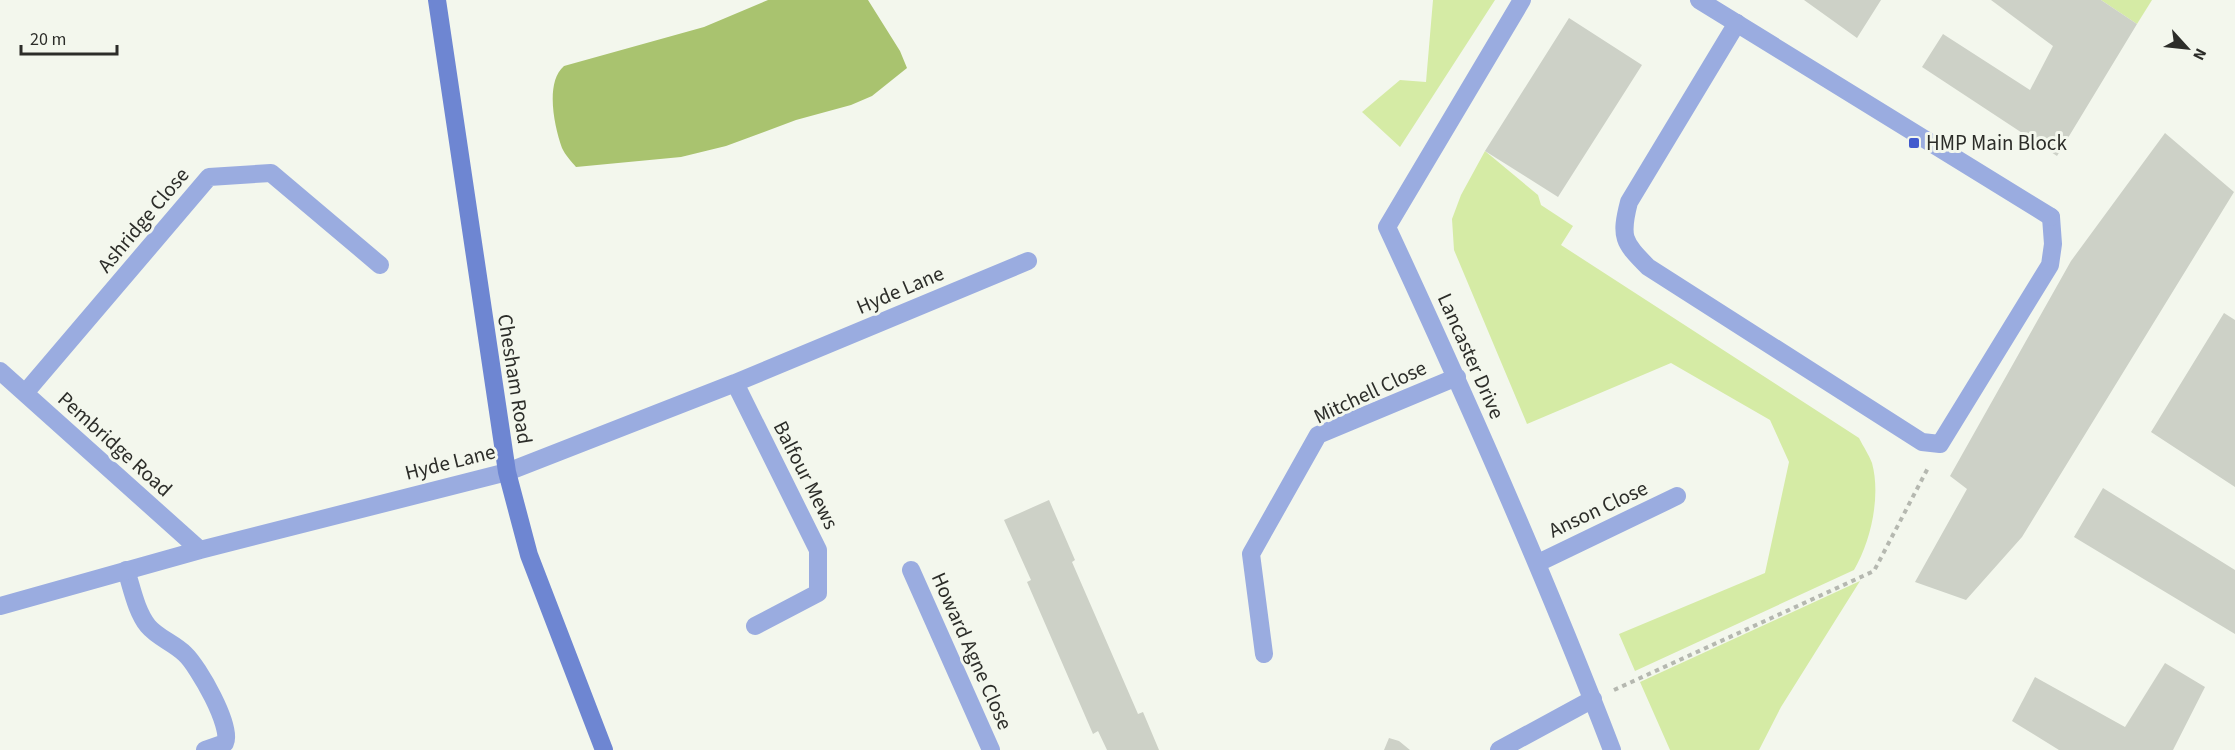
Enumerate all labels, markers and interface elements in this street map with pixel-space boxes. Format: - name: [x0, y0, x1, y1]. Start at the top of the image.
- scale bar: [21, 18, 117, 56]
- north arrow: [2157, 18, 2217, 78]
- text: 20 m: [30, 27, 66, 52]
- text: N: [2187, 45, 2212, 64]
- place label: HMP Main Block: [1926, 128, 2067, 158]
- marker: HMP Main Block: [1907, 136, 1921, 150]
- street label: Ashridge Close: [90, 161, 196, 279]
- street label: Hyde Lane: [852, 258, 948, 322]
- street label: Lancaster Drive: [1430, 288, 1512, 424]
- street label: Chesham Road: [490, 312, 540, 446]
- street label: Mitchell Close: [1309, 353, 1431, 431]
- street label: Pembridge Road: [51, 384, 179, 504]
- street label: Balfour Mews: [766, 416, 846, 535]
- street label: Hyde Lane: [402, 436, 498, 488]
- street label: Anson Close: [1543, 473, 1653, 545]
- street label: Howard Agne Close: [924, 568, 1020, 734]

